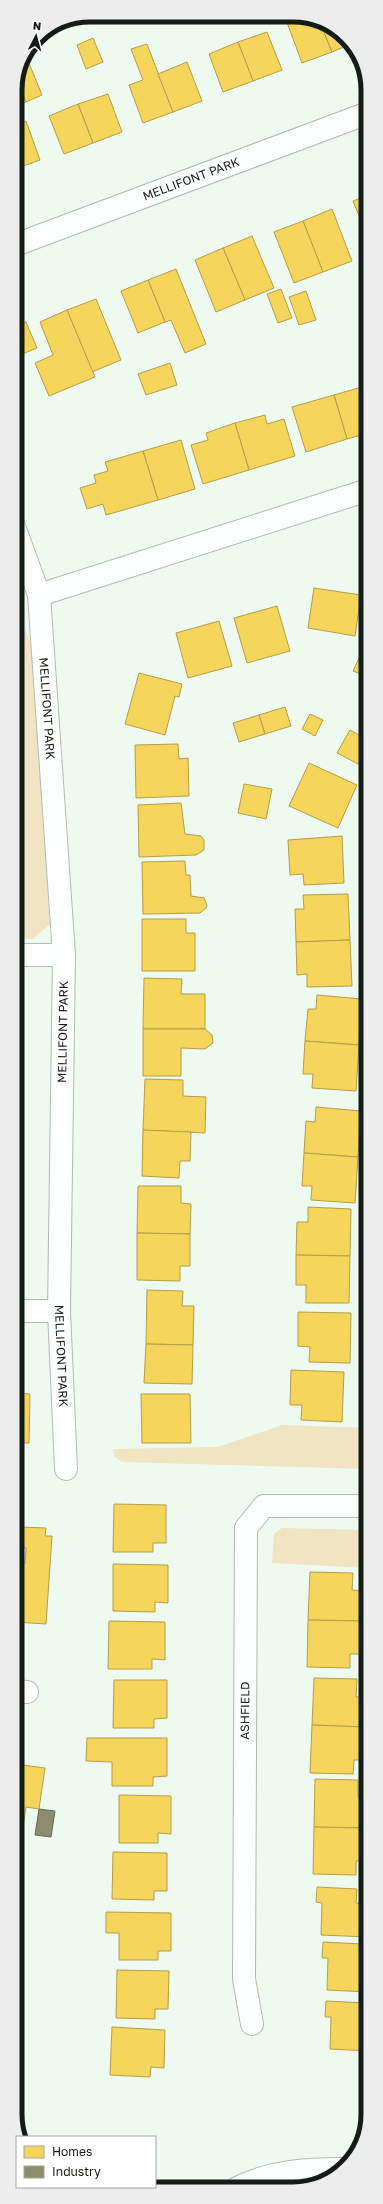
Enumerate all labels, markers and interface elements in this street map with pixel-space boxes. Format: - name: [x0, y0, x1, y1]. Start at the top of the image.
- north arrow: [16, 16, 56, 56]
- text: N: [32, 19, 42, 32]
- street label: MELLIFONT PARK: [140, 154, 241, 204]
- street label: MELLIFONT PARK: [36, 657, 58, 760]
- street label: MELLIFONT PARK: [54, 981, 71, 1083]
- street label: MELLIFONT PARK: [52, 1305, 71, 1407]
- street label: ASHFIELD: [237, 1682, 252, 1740]
- legend: [16, 2136, 156, 2188]
- text: Homes: [52, 2144, 92, 2159]
- text: Industry: [52, 2164, 101, 2179]

